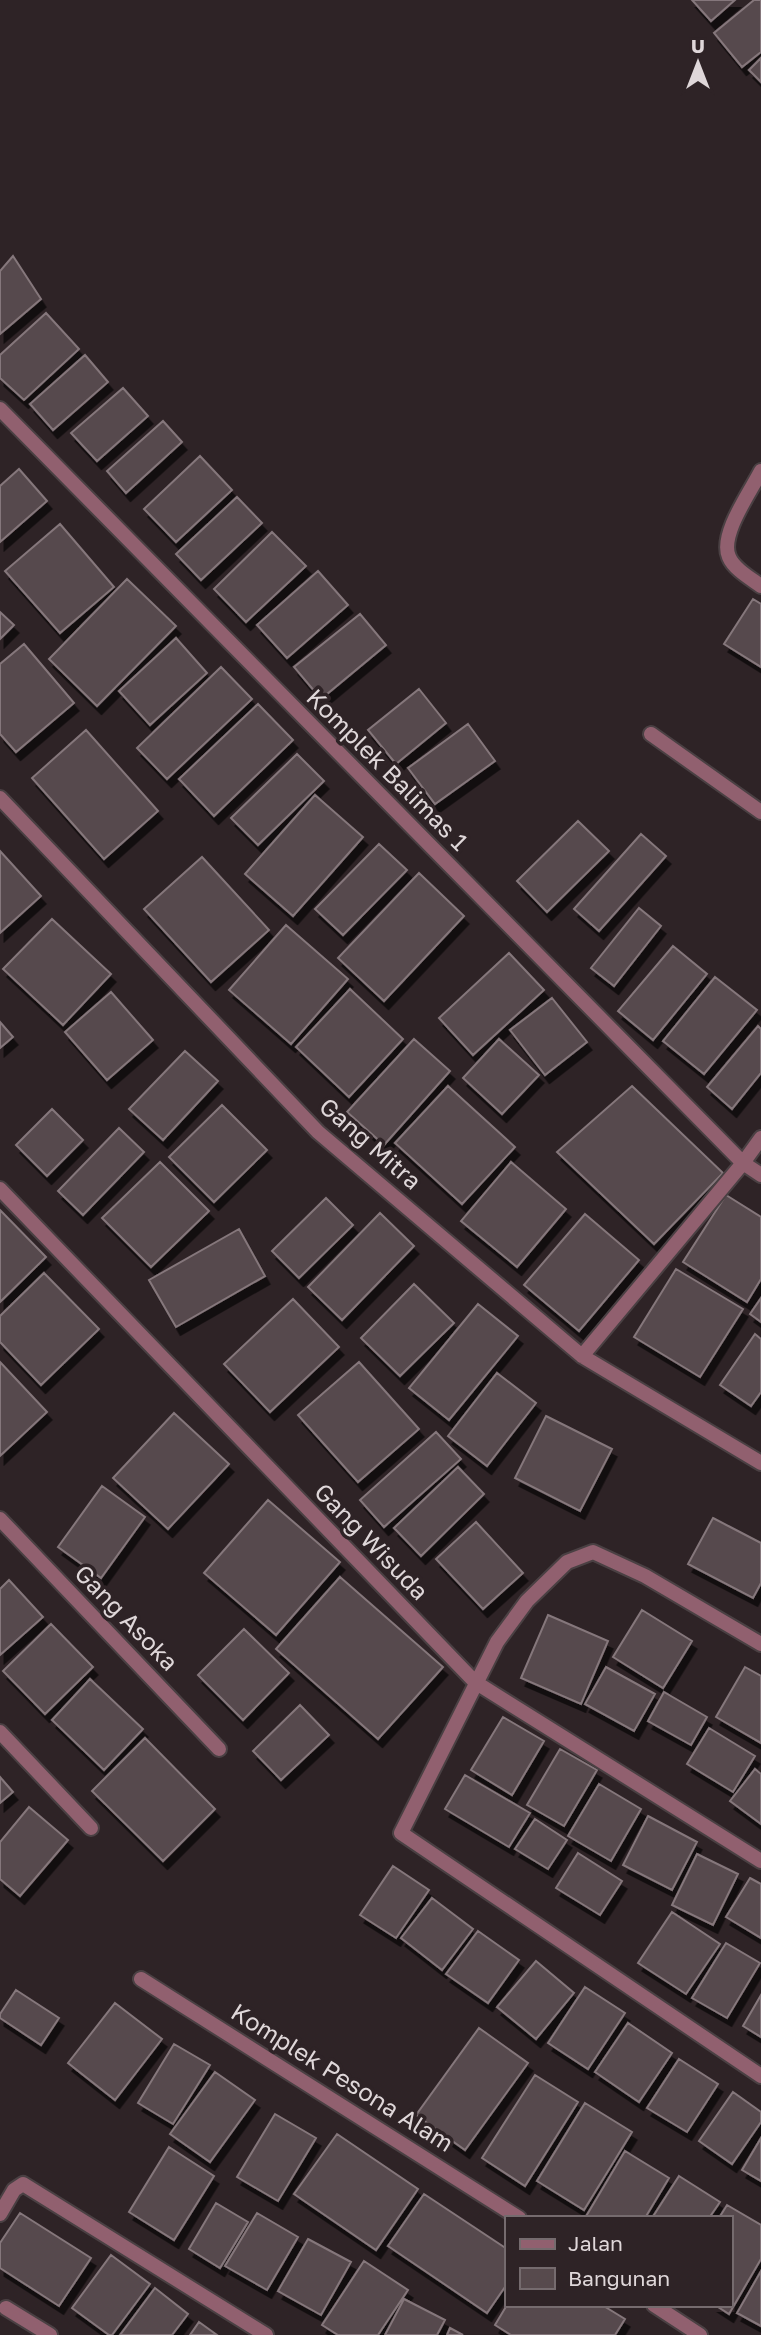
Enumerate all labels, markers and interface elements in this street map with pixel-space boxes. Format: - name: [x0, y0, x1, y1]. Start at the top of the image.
- north arrow: [663, 28, 733, 98]
- text: U: [691, 34, 705, 57]
- street label: Komplek Balimas 1: [301, 682, 475, 856]
- street label: Gang Mitra: [314, 1091, 428, 1195]
- street label: Gang Wisuda: [309, 1477, 435, 1605]
- street label: Gang Asoka: [69, 1558, 185, 1676]
- street label: Komplek Pesona Alam: [226, 1997, 459, 2157]
- legend: [505, 2216, 733, 2307]
- text: Jalan: [568, 2230, 623, 2256]
- text: Bangunan: [568, 2265, 670, 2291]

